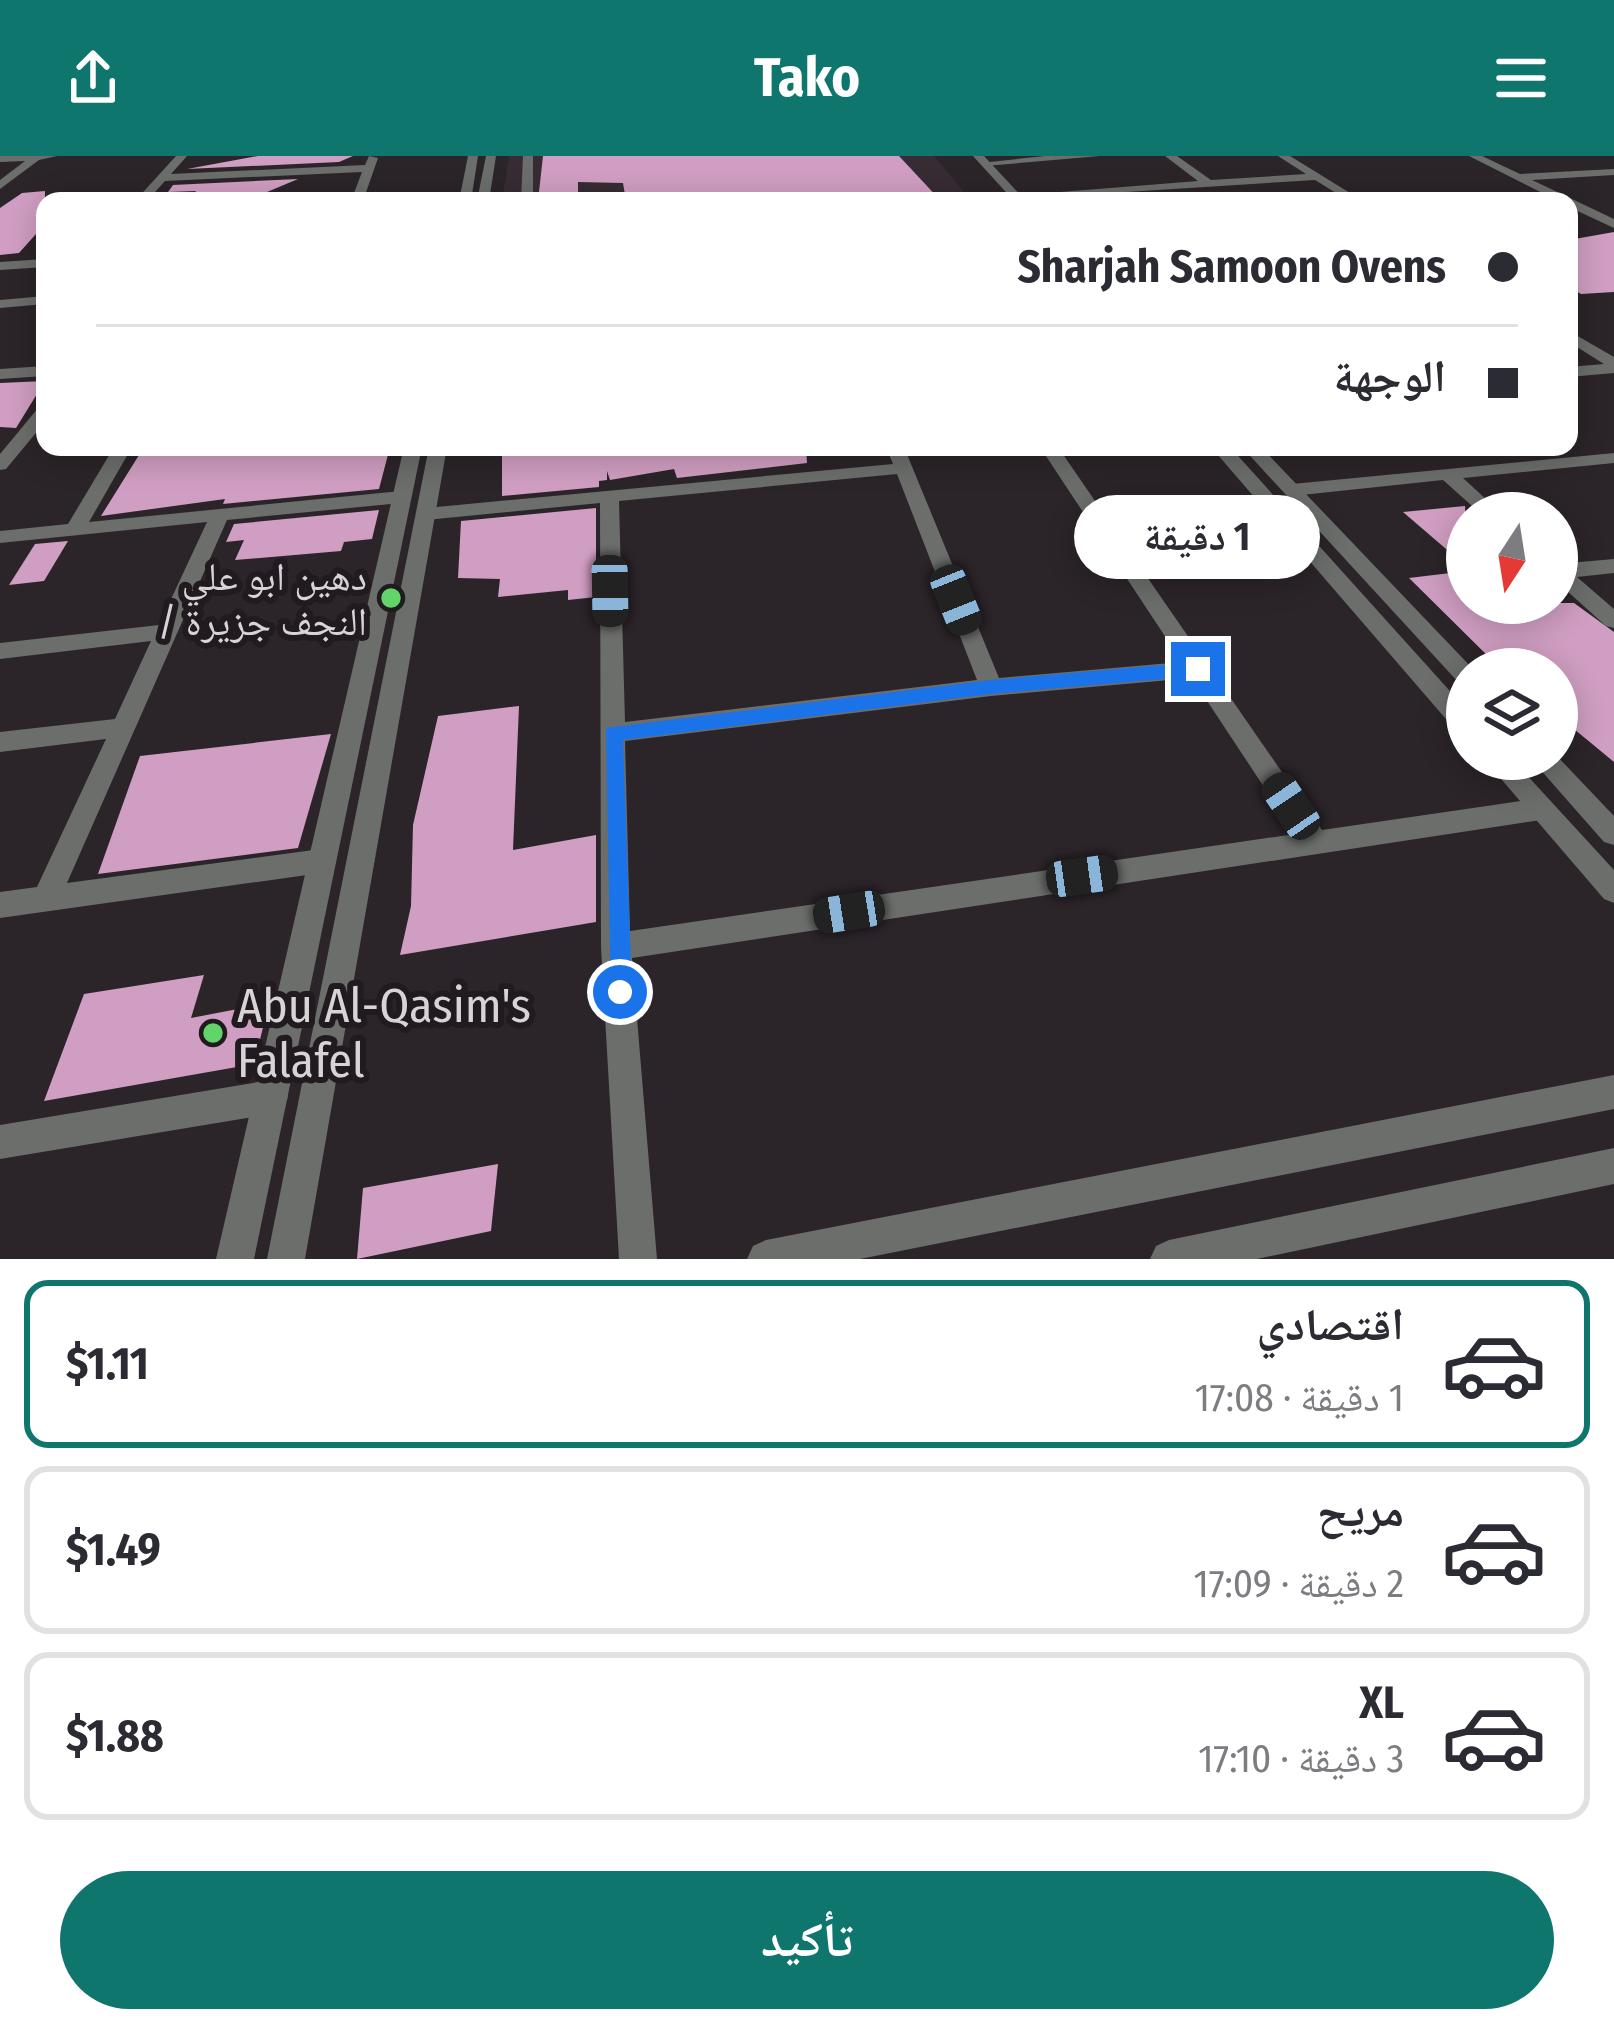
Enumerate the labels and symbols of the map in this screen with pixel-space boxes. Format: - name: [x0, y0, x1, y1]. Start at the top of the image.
- north arrow: [1446, 492, 1578, 624]
- callout: 1 دقيقة: [1075, 495, 1321, 579]
- place label: دهين ابو علي / النجف جزيرة: [158, 554, 367, 645]
- car: [591, 555, 629, 627]
- car: [926, 560, 986, 640]
- marker: دهين ابو علي / النجف جزيرة: [378, 585, 404, 611]
- route end: [1171, 642, 1225, 696]
- car: [1256, 766, 1326, 846]
- car: [1044, 853, 1120, 899]
- car: [811, 889, 887, 935]
- route start: [593, 965, 647, 1019]
- place label: Abu Al-Qasim's Falafel: [237, 977, 531, 1090]
- marker: Abu Al-Qasim's Falafel: [200, 1020, 226, 1046]

